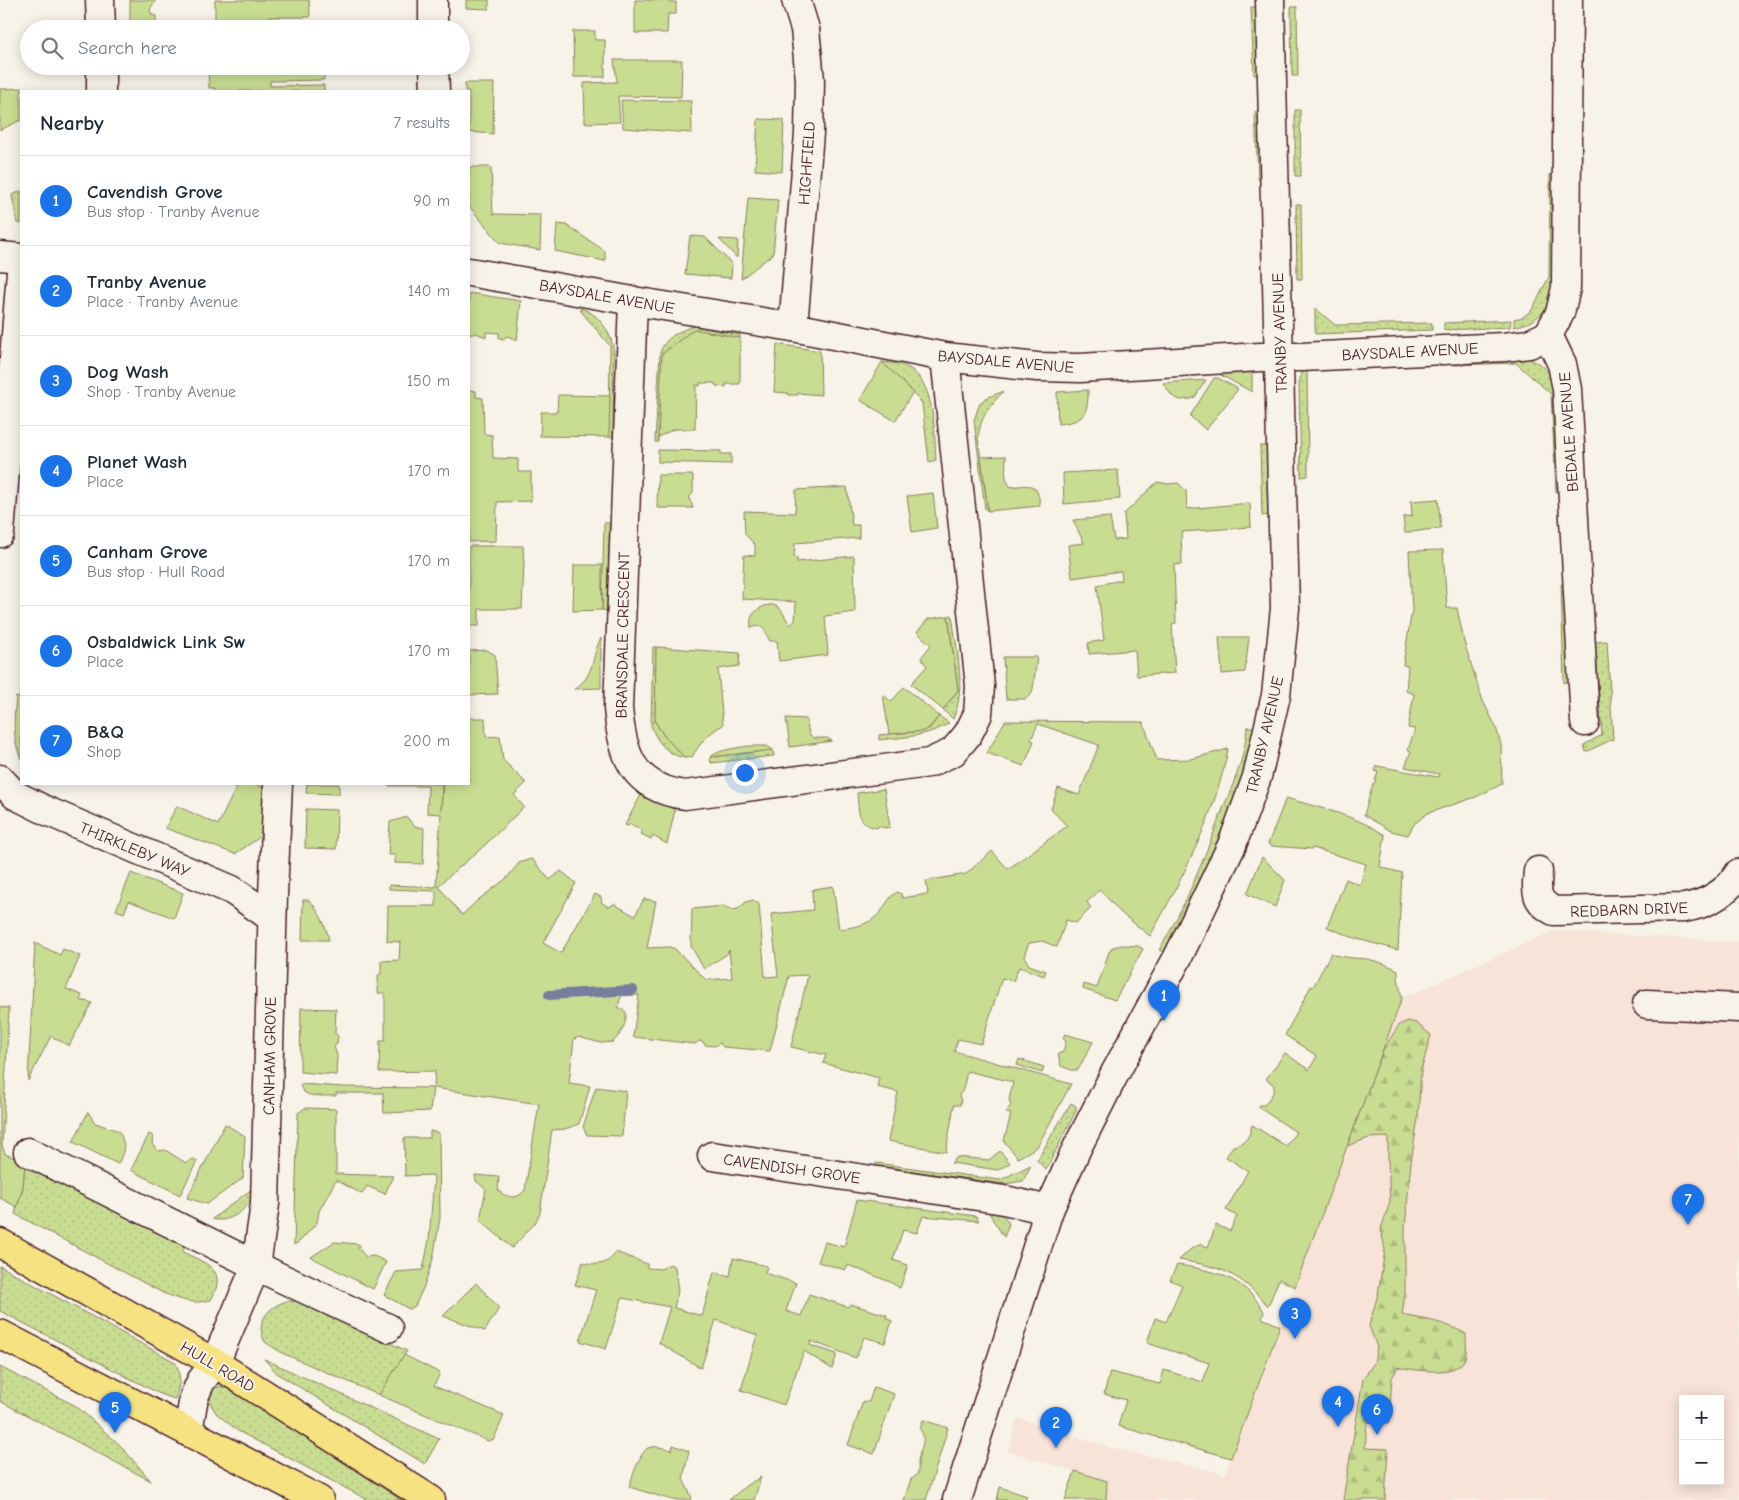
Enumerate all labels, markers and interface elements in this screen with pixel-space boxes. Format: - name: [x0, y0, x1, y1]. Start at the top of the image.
- search box: [20, 20, 470, 75]
- icon: search: [38, 34, 66, 62]
- text: Search here: [78, 37, 177, 59]
- text: Nearby: [40, 111, 104, 135]
- text: 7 results: [393, 114, 450, 132]
- street label: HIGHFIELD: [795, 121, 819, 205]
- text: Cavendish Grove: [87, 181, 223, 203]
- text: 1: [53, 192, 59, 210]
- text: 90 m: [413, 192, 450, 210]
- text: Bus stop · Tranby Avenue: [87, 203, 260, 221]
- text: Tranby Avenue: [87, 271, 206, 293]
- street label: TRANBY AVENUE: [1269, 272, 1291, 394]
- street label: BAYSDALE AVENUE: [538, 276, 676, 318]
- text: 2: [52, 282, 60, 300]
- text: 140 m: [408, 282, 450, 300]
- text: Place · Tranby Avenue: [87, 293, 238, 311]
- street label: BAYSDALE AVENUE: [1341, 339, 1479, 365]
- street label: BAYSDALE AVENUE: [937, 347, 1075, 377]
- text: Dog Wash: [87, 361, 169, 383]
- street label: BEDALE AVENUE: [1556, 371, 1582, 492]
- text: 3: [52, 372, 60, 390]
- text: 150 m: [407, 372, 450, 390]
- text: Shop · Tranby Avenue: [87, 383, 236, 401]
- text: Planet Wash: [87, 451, 187, 473]
- text: 4: [52, 462, 60, 480]
- text: 170 m: [408, 462, 450, 480]
- text: Place: [87, 473, 123, 491]
- text: Canham Grove: [87, 541, 208, 563]
- street label: BRANSDALE CRESCENT: [613, 551, 633, 718]
- text: 5: [52, 552, 60, 570]
- text: 170 m: [408, 552, 450, 570]
- text: Bus stop · Hull Road: [87, 563, 225, 581]
- text: Osbaldwick Link Sw: [87, 631, 245, 653]
- text: 6: [52, 642, 60, 660]
- text: 170 m: [408, 642, 450, 660]
- text: Place: [87, 653, 123, 671]
- street label: TRANBY AVENUE: [1243, 674, 1287, 796]
- text: B&Q: [87, 721, 124, 743]
- text: 7: [52, 732, 60, 750]
- text: 200 m: [404, 732, 450, 750]
- text: Shop: [87, 743, 121, 761]
- your location: [732, 760, 758, 786]
- street label: THIRKLEBY WAY: [77, 819, 193, 881]
- street label: REDBARN DRIVE: [1570, 899, 1689, 921]
- pin: 1: [1148, 980, 1180, 1021]
- street label: CANHAM GROVE: [260, 996, 280, 1115]
- street label: CAVENDISH GROVE: [722, 1150, 862, 1188]
- pin: 7: [1672, 1184, 1704, 1225]
- pin: 3: [1279, 1298, 1311, 1339]
- street label: HULL ROAD: [177, 1338, 258, 1396]
- pin: 4: [1322, 1386, 1354, 1427]
- pin: 5: [99, 1392, 131, 1433]
- pin: 6: [1361, 1394, 1393, 1435]
- map controls: [1679, 1395, 1724, 1485]
- button: +: [1679, 1395, 1724, 1440]
- pin: 2: [1040, 1407, 1072, 1448]
- button: −: [1679, 1440, 1724, 1485]

